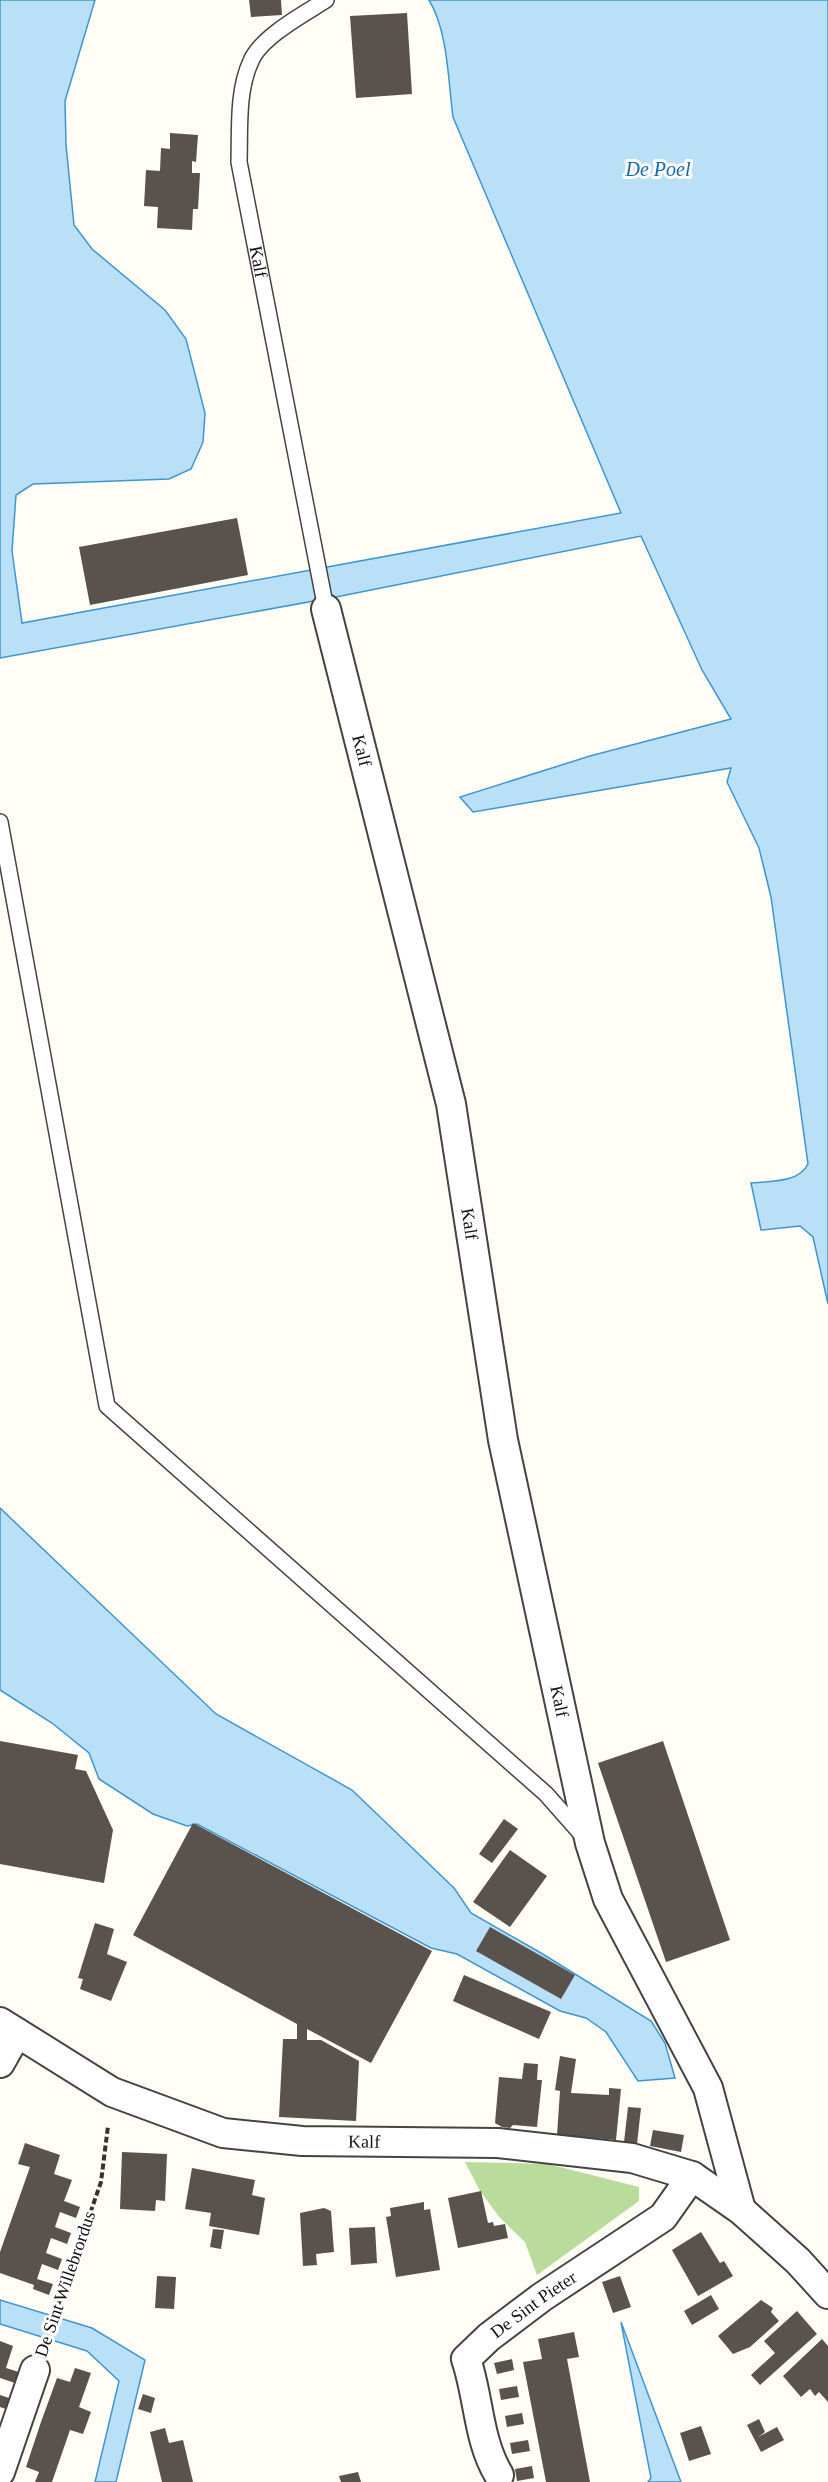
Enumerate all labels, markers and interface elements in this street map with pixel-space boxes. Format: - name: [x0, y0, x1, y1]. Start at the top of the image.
- water label: De Poel: [625, 158, 691, 180]
- street label: Kalf: [246, 244, 271, 279]
- street label: Kalf: [348, 733, 375, 769]
- street label: Kalf: [457, 1207, 482, 1241]
- street label: Kalf: [546, 1684, 573, 1719]
- street label: Kalf: [348, 2131, 380, 2152]
- street label: De Sint Willebrordus: [31, 2208, 99, 2360]
- street label: De Sint Pieter: [487, 2267, 580, 2342]

